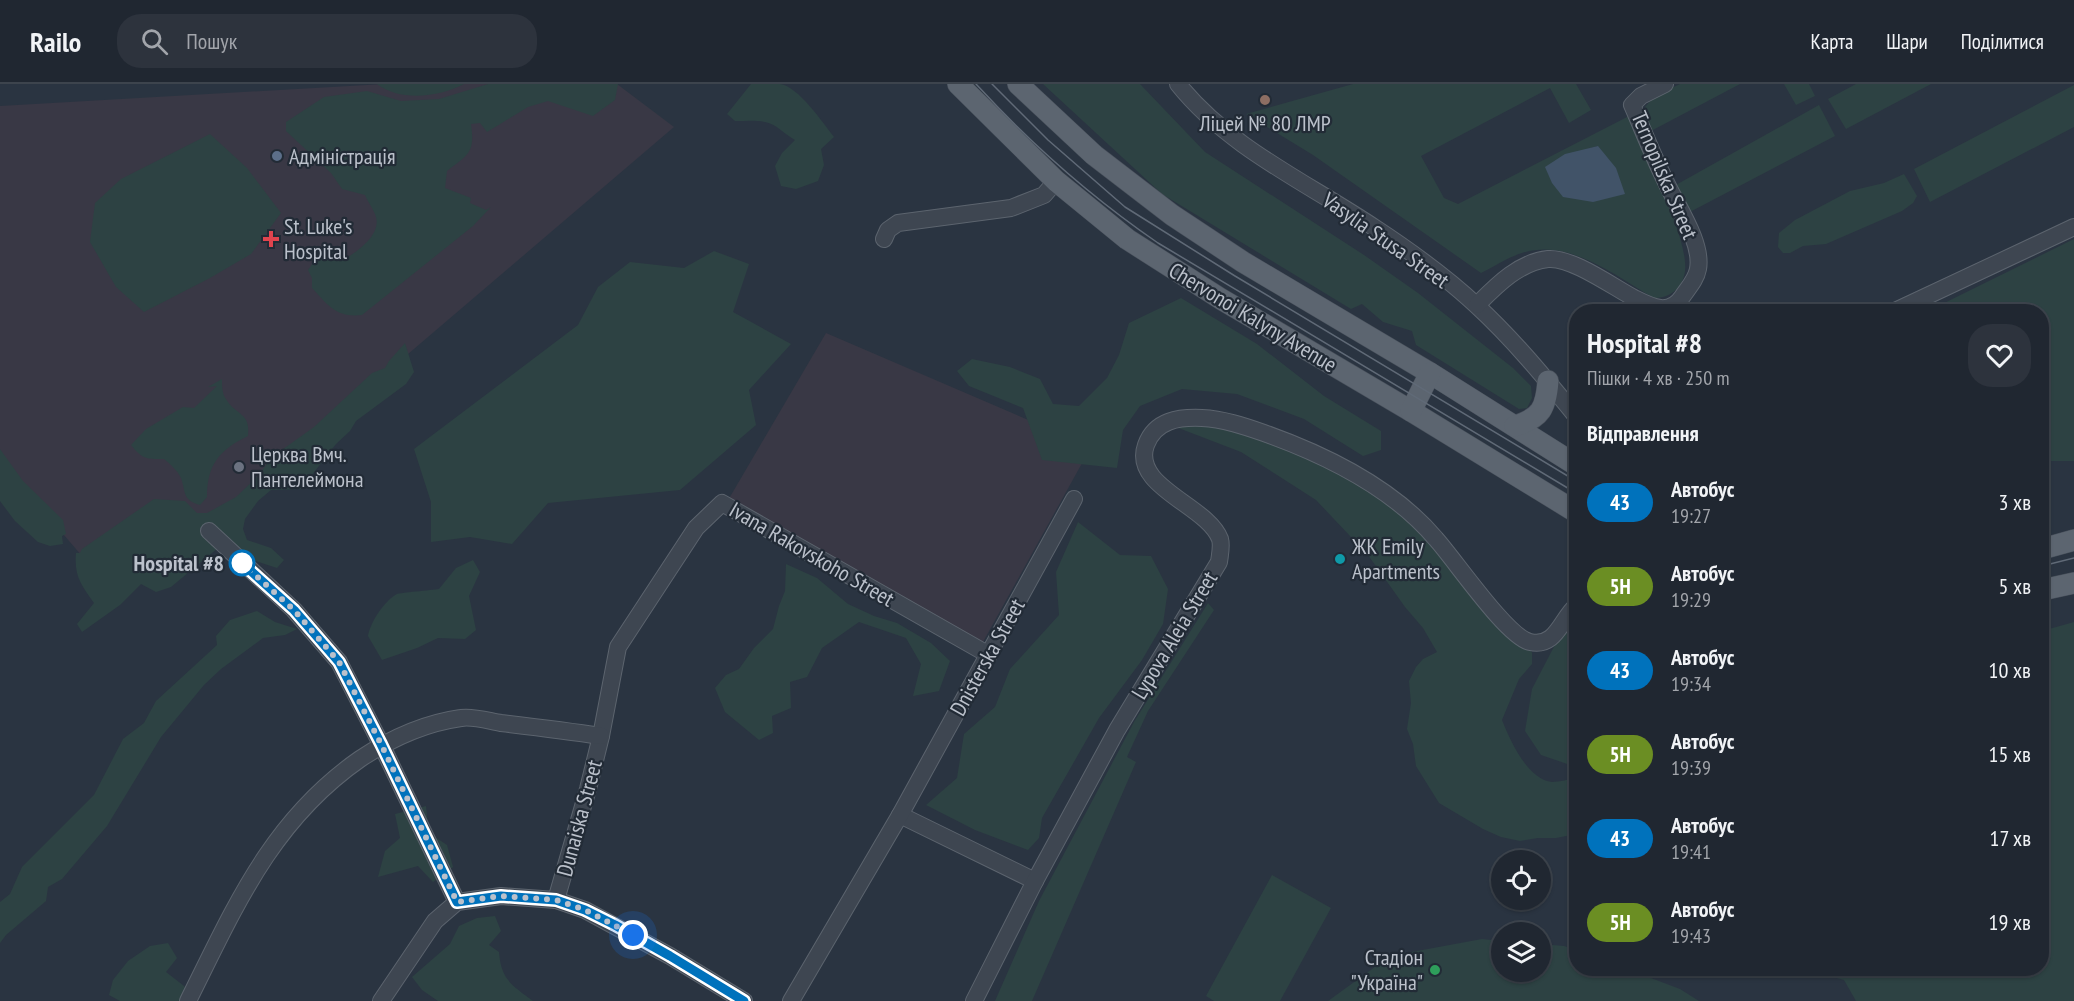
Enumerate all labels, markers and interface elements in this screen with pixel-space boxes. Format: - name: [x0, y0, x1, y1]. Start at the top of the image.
- search box: [117, 14, 537, 68]
- text: Railo: [30, 23, 81, 60]
- icon: search: [138, 25, 171, 58]
- text: Пошук: [186, 27, 237, 55]
- text: Карта: [1811, 28, 1853, 55]
- text: Шари: [1886, 28, 1928, 55]
- text: Поділитися: [1961, 28, 2044, 55]
- marker: Ліцей № 80 ЛМР: [1258, 93, 1272, 107]
- street label: Ternopilska Street: [1625, 107, 1705, 243]
- place label: Ліцей № 80 ЛМР: [1198, 109, 1331, 137]
- place label: Адміністрація: [289, 142, 396, 170]
- marker: Адміністрація: [270, 149, 284, 163]
- street label: Vasylia Stusa Street: [1316, 185, 1455, 294]
- place label: St. Luke's Hospital: [284, 212, 352, 265]
- marker: St. Luke's Hospital: [262, 230, 280, 248]
- street label: Chervonoi Kalyny Avenue: [1164, 256, 1342, 378]
- text: Hospital #8: [1587, 324, 1702, 361]
- button: heart: [1968, 324, 2031, 387]
- text: Пішки · 4 хв · 250 m: [1587, 365, 1730, 391]
- text: Відправлення: [1587, 419, 1699, 447]
- place label: Церква Вмч. Пантелеймона: [251, 440, 363, 493]
- marker: Церква Вмч. Пантелеймона: [232, 460, 246, 474]
- text: Автобус: [1671, 475, 1734, 503]
- text: 3 хв: [1999, 488, 2031, 516]
- text: 43: [1610, 489, 1630, 516]
- street label: Ivana Rakovskoho Street: [725, 495, 899, 613]
- text: 19:27: [1671, 503, 1711, 529]
- place label: ЖК Emily Apartments: [1351, 532, 1440, 585]
- place label: Hospital #8: [134, 549, 224, 577]
- marker: Hospital #8: [229, 550, 255, 576]
- marker: ЖК Emily Apartments: [1333, 552, 1347, 566]
- text: Автобус: [1671, 559, 1734, 587]
- street label: Lypova Aleia Street: [1125, 566, 1223, 704]
- text: 5 хв: [1999, 572, 2031, 600]
- text: 5Н: [1609, 573, 1631, 600]
- text: 19:29: [1671, 587, 1711, 613]
- street label: Dnisterska Street: [943, 594, 1031, 720]
- text: Автобус: [1671, 643, 1734, 671]
- text: 10 хв: [1989, 656, 2031, 684]
- text: 43: [1610, 657, 1630, 684]
- text: 19:34: [1671, 671, 1711, 697]
- text: Автобус: [1671, 727, 1734, 755]
- text: 15 хв: [1989, 740, 2031, 768]
- text: 5Н: [1609, 741, 1631, 768]
- text: 19:39: [1671, 755, 1711, 781]
- street label: Dunaiska Street: [550, 757, 608, 879]
- text: Автобус: [1671, 811, 1734, 839]
- text: 17 хв: [1990, 824, 2031, 852]
- text: 43: [1610, 825, 1630, 852]
- text: 19:41: [1671, 839, 1711, 865]
- map controls: [1491, 850, 1551, 982]
- button: locate: [1491, 850, 1551, 910]
- text: Автобус: [1671, 895, 1734, 923]
- text: 19 хв: [1989, 908, 2031, 936]
- text: 5Н: [1609, 909, 1631, 936]
- your location: [618, 920, 648, 950]
- button: layers: [1491, 922, 1551, 982]
- text: 19:43: [1671, 923, 1711, 949]
- place label: Стадіон "Україна": [1351, 943, 1423, 996]
- marker: Стадіон "Україна": [1428, 963, 1442, 977]

